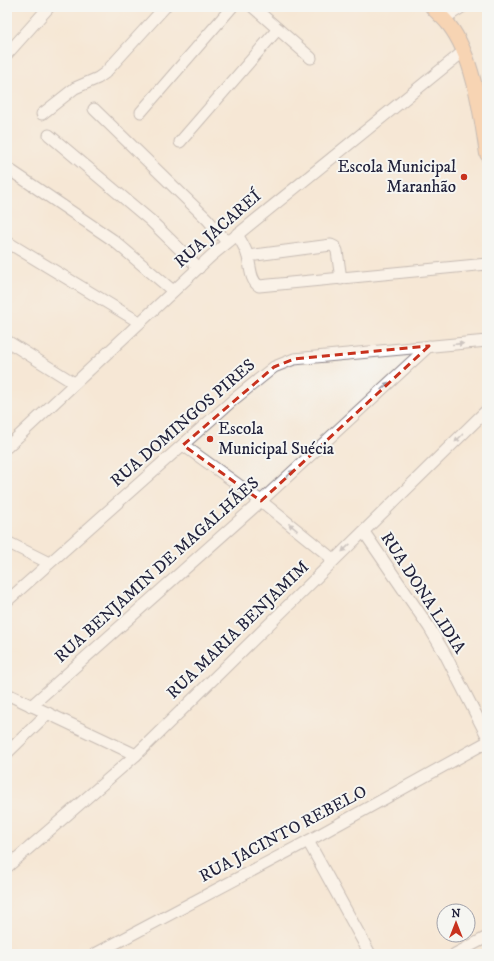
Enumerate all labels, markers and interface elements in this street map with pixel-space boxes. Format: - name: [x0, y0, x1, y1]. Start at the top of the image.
- place label: Escola Municipal Maranhão: [337, 156, 456, 198]
- marker: Escola Municipal Maranhão: [459, 172, 469, 182]
- street label: RUA JACAREÍ: [169, 184, 267, 273]
- one-way arrow: [452, 340, 464, 347]
- street label: RUA DOMINGOS PIRES: [106, 354, 260, 492]
- one-way arrow: [380, 382, 390, 391]
- place label: Escola Municipal Suécia: [218, 418, 335, 460]
- one-way arrow: [454, 433, 464, 443]
- marker: Escola Municipal Suécia: [205, 434, 215, 444]
- one-way arrow: [284, 470, 295, 479]
- street label: RUA BENJAMIN DE MAGALHÃES: [49, 471, 264, 668]
- one-way arrow: [287, 522, 298, 531]
- street label: RUA DONA LIDIA: [376, 528, 471, 658]
- one-way arrow: [341, 544, 351, 553]
- street label: RUA MARIA BENJAMIM: [162, 556, 314, 704]
- street label: RUA JACINTO REBELO: [195, 780, 371, 888]
- north arrow: [436, 903, 476, 943]
- text: N: [451, 907, 461, 921]

